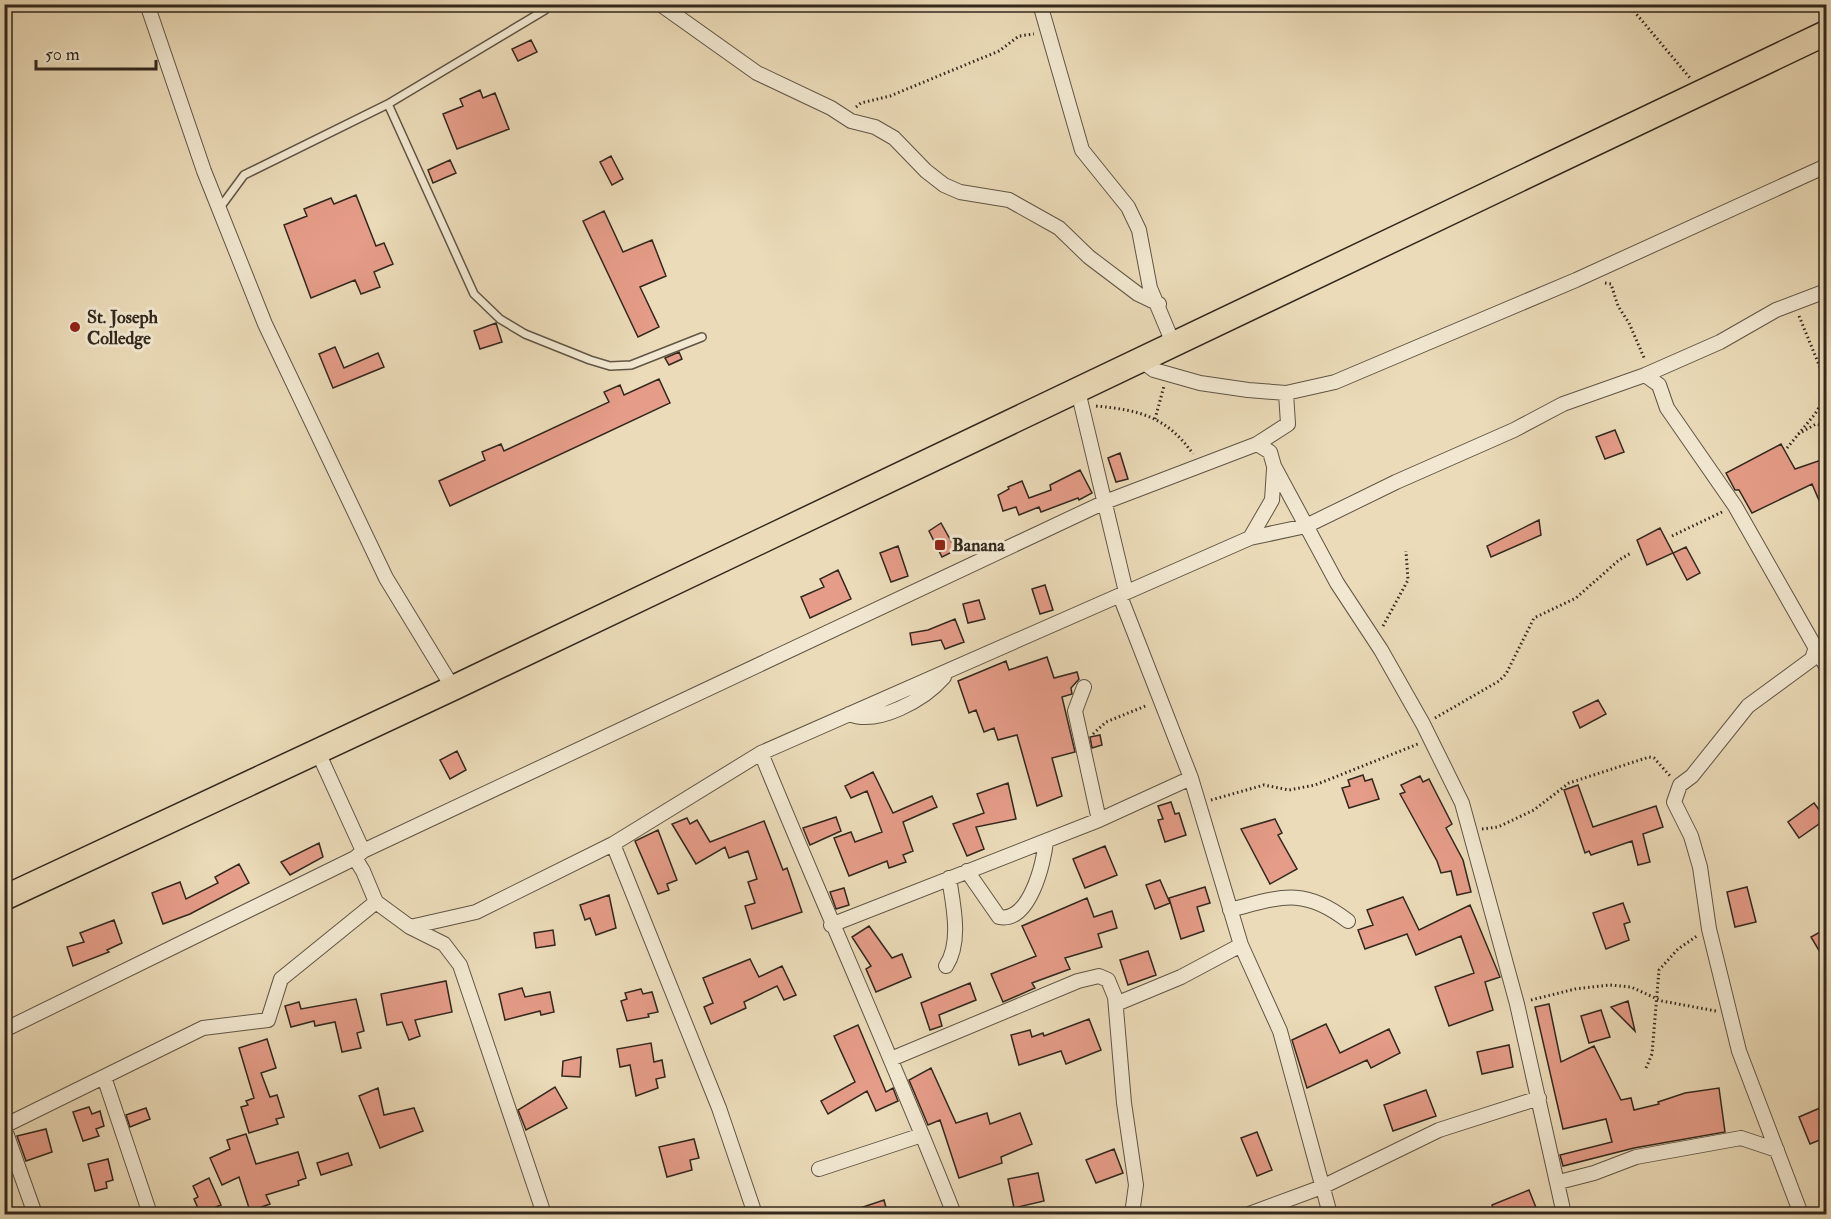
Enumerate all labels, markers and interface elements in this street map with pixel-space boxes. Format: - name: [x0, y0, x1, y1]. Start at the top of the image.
- scale bar: [36, 33, 156, 71]
- text: 50 m: [45, 43, 80, 66]
- place label: St. Joseph Colledge: [87, 306, 158, 350]
- marker: St. Joseph Colledge: [68, 320, 82, 334]
- place label: Banana: [952, 534, 1005, 557]
- marker: Banana: [933, 538, 947, 552]

